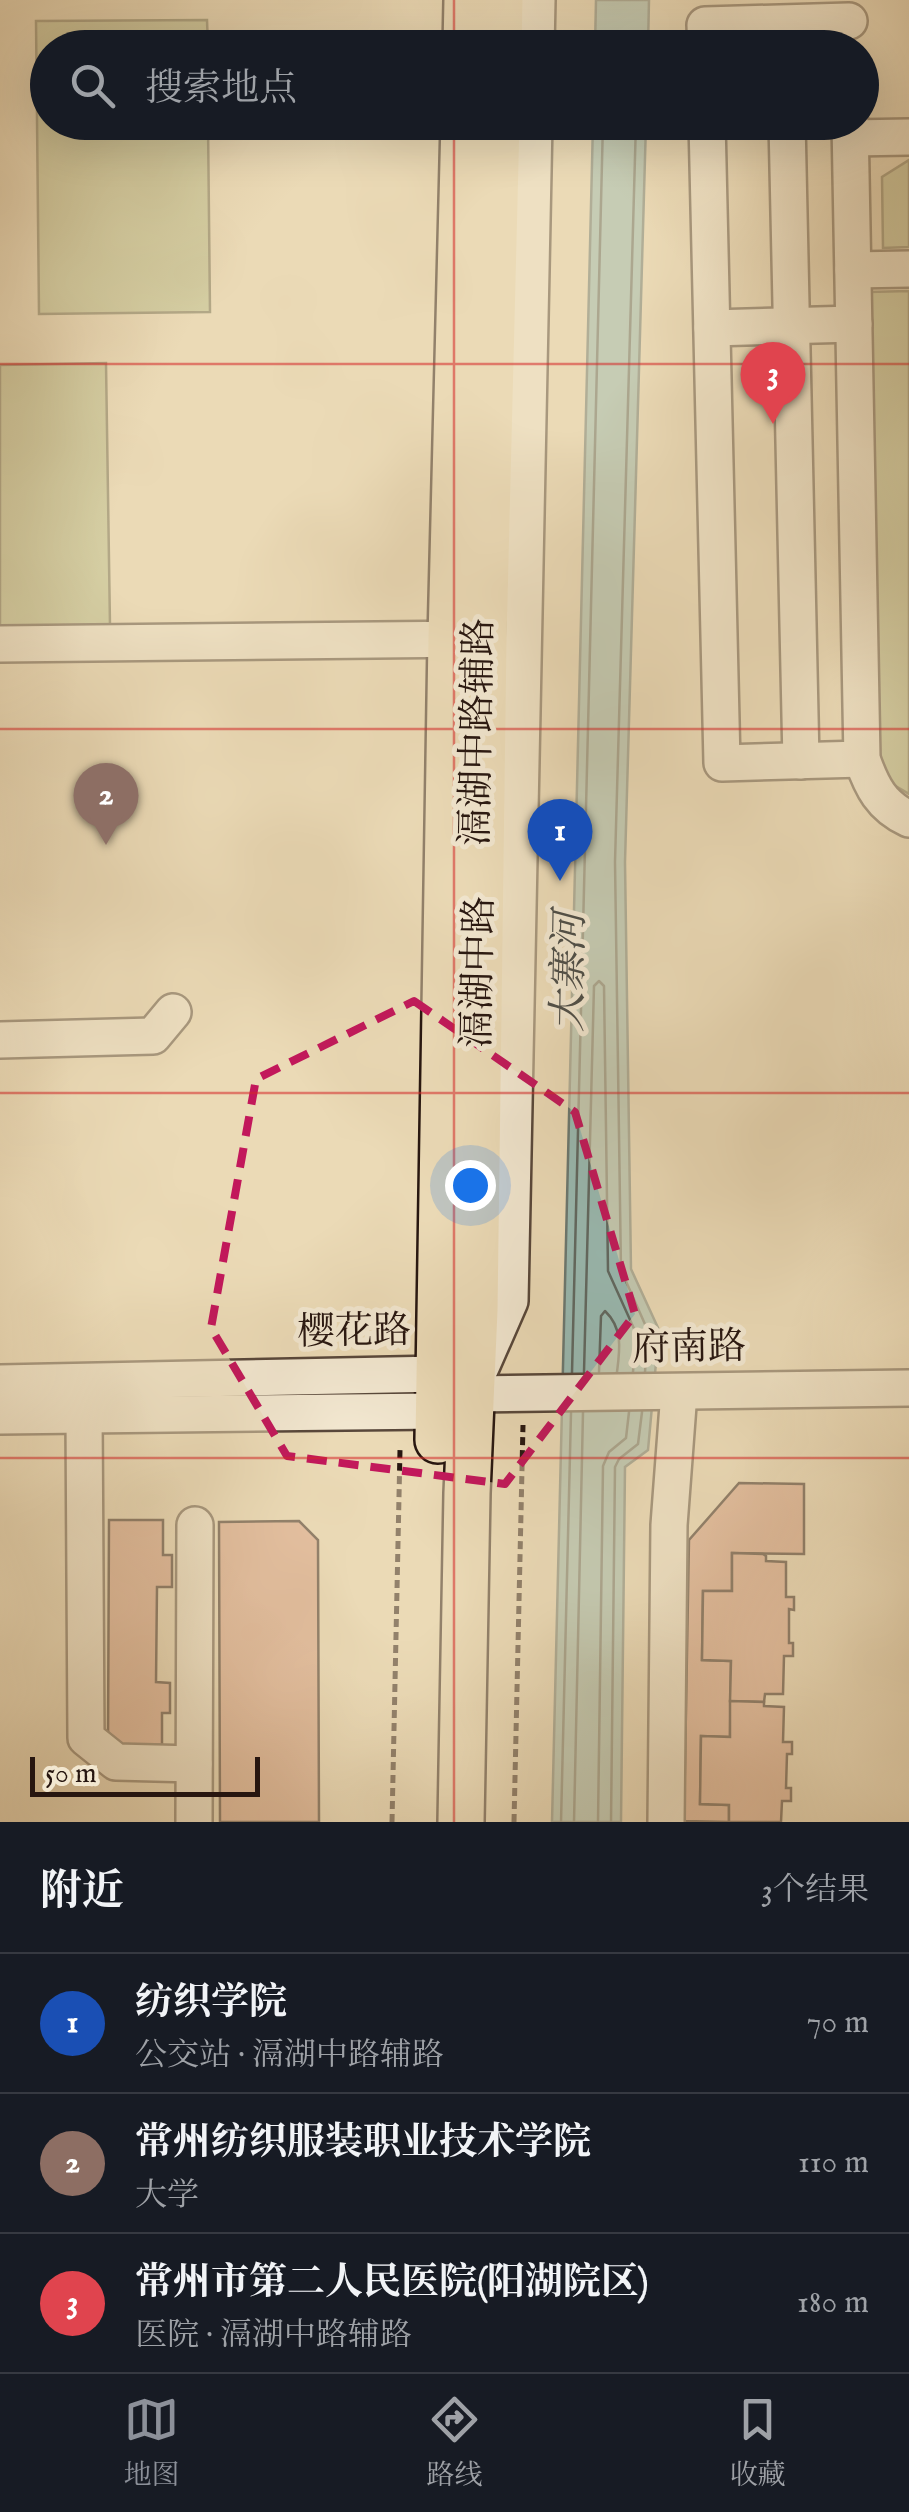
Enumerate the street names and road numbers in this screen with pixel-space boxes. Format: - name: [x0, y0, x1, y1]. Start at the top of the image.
- street label: 滆湖中路辅路: [453, 618, 505, 846]
- street label: 滆湖中路: [455, 896, 505, 1048]
- street label: 樱花路: [297, 1308, 411, 1358]
- street label: 府南路: [632, 1324, 746, 1374]

